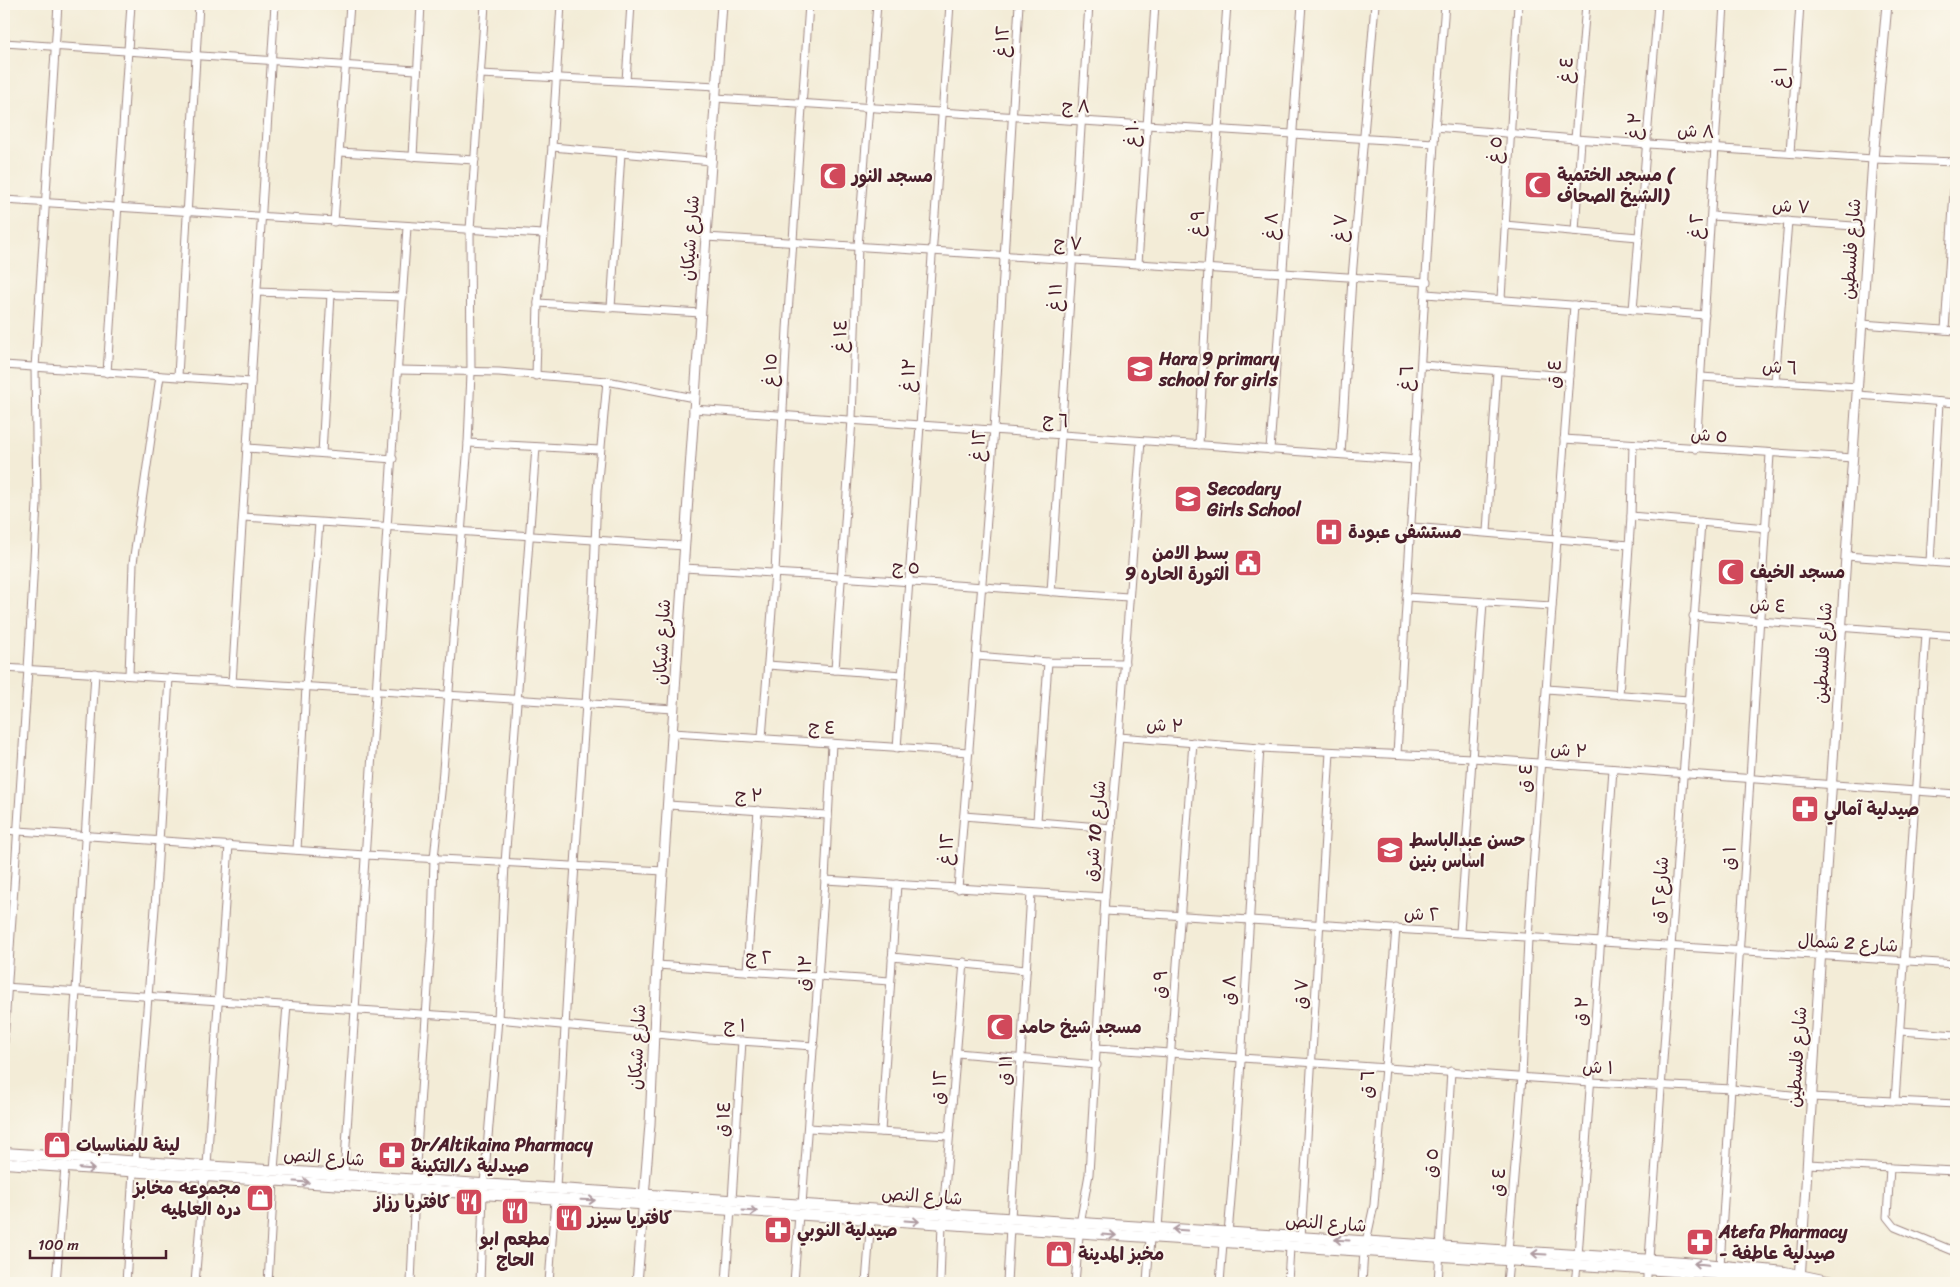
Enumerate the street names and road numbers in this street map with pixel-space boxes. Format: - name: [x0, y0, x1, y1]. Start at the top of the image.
- street label: ١٢ غ: [985, 24, 1019, 58]
- street label: ٤ غ: [1549, 55, 1583, 85]
- street label: ١ غ: [1763, 65, 1797, 89]
- street label: ٨ ج: [1061, 89, 1091, 123]
- street label: ٣ غ: [1617, 111, 1651, 141]
- street label: ٨ ش: [1676, 114, 1716, 148]
- street label: ١٠ غ: [1115, 118, 1149, 148]
- street label: ٥ غ: [1478, 135, 1512, 165]
- street label: ٧ ش: [1771, 189, 1811, 223]
- street label: شارع شيكان: [671, 194, 709, 282]
- street label: شارع فلسطين: [1831, 197, 1871, 301]
- street label: ٩ غ: [1180, 208, 1214, 238]
- street label: ٨ غ: [1254, 211, 1288, 241]
- street label: ٢ غ: [1679, 212, 1713, 240]
- street label: ٧ غ: [1323, 213, 1357, 243]
- street label: ٧ ج: [1053, 226, 1083, 260]
- street label: ١١ غ: [1038, 282, 1072, 312]
- street label: ١٤ غ: [823, 319, 857, 353]
- street label: ٦ ش: [1761, 350, 1799, 384]
- street label: ١٥ غ: [753, 353, 787, 387]
- street label: ١٣ غ: [891, 357, 925, 393]
- street label: ٤ ق: [1537, 358, 1571, 390]
- street label: ٦ غ: [1389, 364, 1423, 392]
- street label: ٦ ج: [1041, 403, 1071, 437]
- street label: ٥ ش: [1690, 418, 1728, 452]
- street label: ١٢ غ: [961, 427, 995, 463]
- street label: ٥ ج: [891, 550, 921, 584]
- street label: ٤ ش: [1749, 588, 1787, 622]
- street label: شارع شيكان: [644, 598, 680, 686]
- street label: شارع فلسطين: [1804, 601, 1842, 705]
- street label: ٣ ش: [1145, 708, 1185, 742]
- street label: ٤ ج: [807, 710, 837, 744]
- street label: ٣ ش: [1549, 732, 1589, 768]
- street label: ٤ ق: [1508, 762, 1542, 794]
- street label: ٣ ج: [734, 778, 764, 812]
- street label: شارع 10 شرق: [1075, 779, 1115, 883]
- street label: ١٢ غ: [929, 831, 963, 867]
- street label: ١ ق: [1712, 845, 1746, 871]
- street label: شارع٢ ق: [1642, 855, 1678, 925]
- street label: ٢ ش: [1403, 897, 1441, 931]
- street label: شارع 2 شمال: [1797, 924, 1899, 962]
- street label: ٢ ج: [745, 940, 773, 974]
- street label: ١٣ ق: [787, 954, 821, 992]
- street label: ٩ ق: [1143, 968, 1177, 1000]
- street label: ٨ ق: [1212, 974, 1246, 1006]
- street label: ٧ ق: [1284, 978, 1318, 1010]
- street label: ٣ ق: [1564, 995, 1598, 1027]
- street label: شارع شيكان: [619, 1003, 655, 1091]
- street label: شارع فلسطين: [1777, 1005, 1817, 1109]
- street label: ١ ج: [723, 1008, 747, 1042]
- street label: ١ ش: [1581, 1050, 1615, 1084]
- street label: ١١ ق: [988, 1053, 1022, 1087]
- street label: ١٢ ق: [922, 1068, 956, 1106]
- street label: ٦ ق: [1350, 1069, 1384, 1099]
- street label: ١٤ ق: [706, 1100, 740, 1138]
- street label: شارع النص: [282, 1138, 366, 1176]
- street label: ٥ ق: [1414, 1147, 1448, 1179]
- street label: ٤ ق: [1481, 1166, 1515, 1198]
- street label: شارع النص: [880, 1177, 964, 1215]
- street label: شارع النص: [1284, 1204, 1368, 1242]

